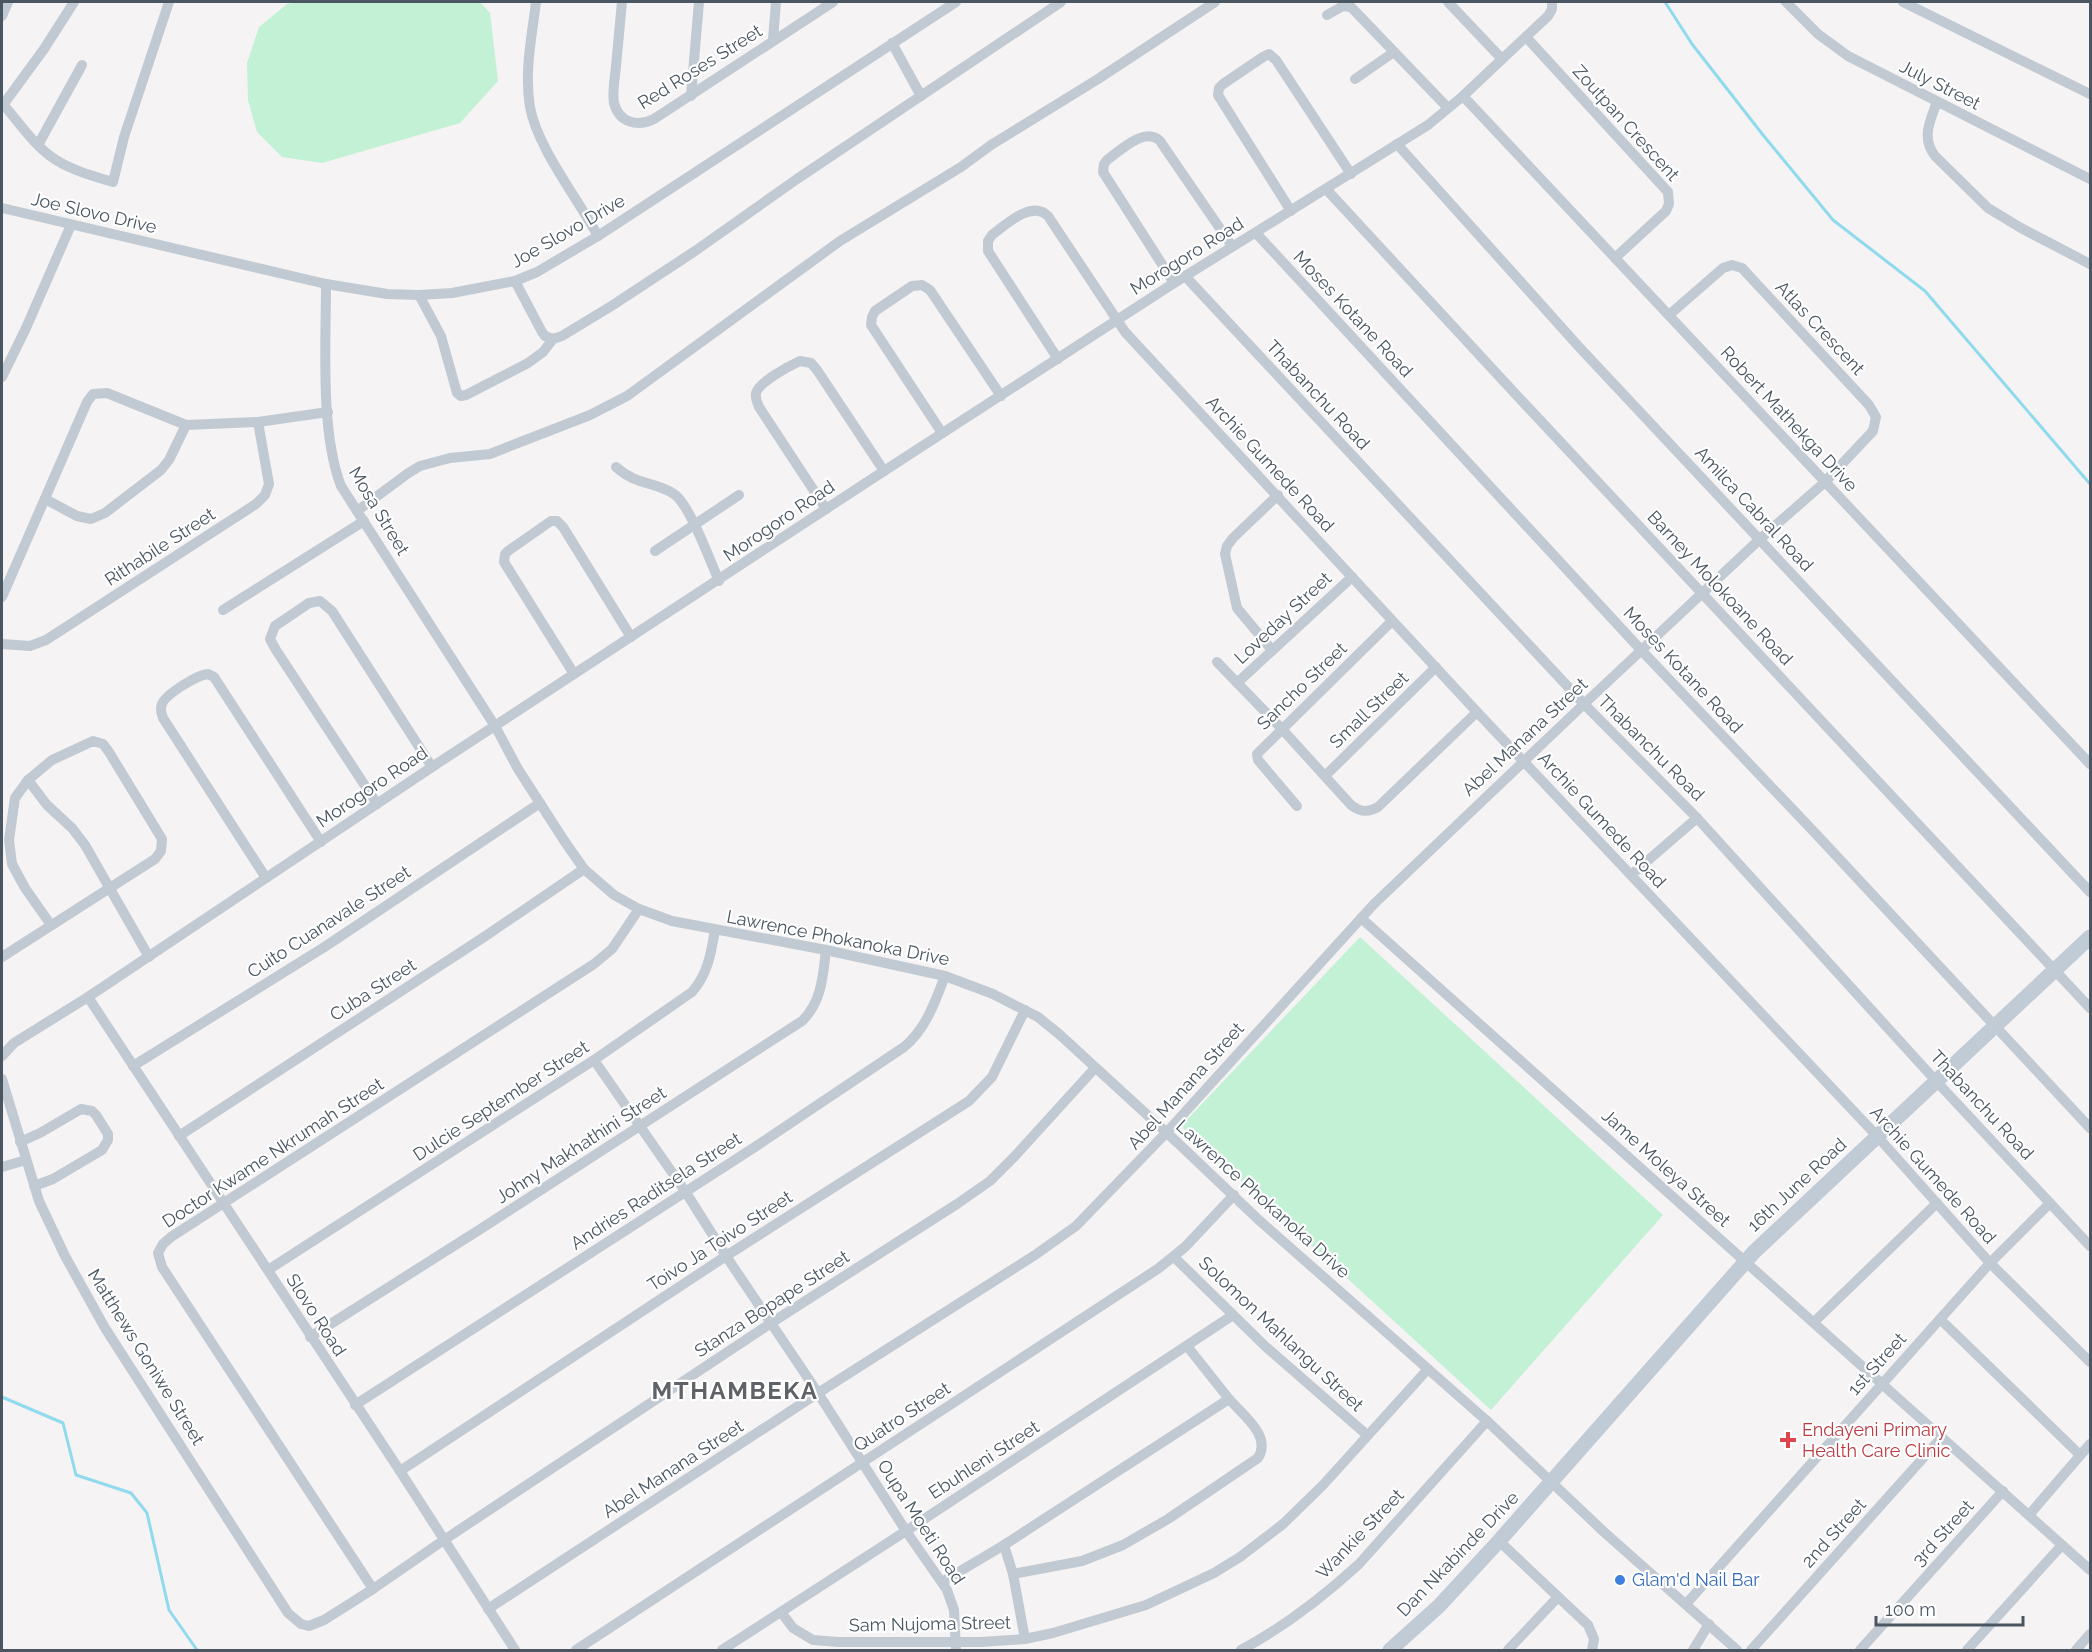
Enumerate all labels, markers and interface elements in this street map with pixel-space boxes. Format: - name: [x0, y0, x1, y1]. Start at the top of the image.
- street label: Red Roses Street: [634, 20, 766, 113]
- street label: July Street: [1896, 55, 1984, 114]
- street label: Zoutpan Crescent: [1569, 60, 1684, 185]
- street label: Joe Slovo Drive: [29, 188, 159, 237]
- street label: Joe Slovo Drive: [507, 189, 629, 272]
- street label: Morogoro Road: [1126, 212, 1247, 299]
- street label: Moses Kotane Road: [1289, 246, 1417, 381]
- street label: Atlas Crescent: [1772, 277, 1869, 379]
- street label: Thabanchu Road: [1262, 336, 1374, 454]
- street label: Robert Mathekga Drive: [1717, 342, 1862, 496]
- street label: Archie Gumede Road: [1202, 391, 1339, 536]
- street label: Amilca Cabral Road: [1691, 442, 1818, 576]
- street label: Mosa Street: [345, 463, 414, 559]
- street label: Morogoro Road: [719, 476, 838, 565]
- street label: Rithabile Street: [101, 503, 219, 590]
- street label: Barney Molokoane Road: [1643, 506, 1797, 669]
- street label: Loveday Street: [1230, 567, 1336, 668]
- street label: Moses Kotane Road: [1619, 602, 1747, 737]
- street label: Sancho Street: [1252, 638, 1351, 734]
- street label: Small Street: [1325, 667, 1412, 752]
- street label: Abel Manana Street: [1458, 673, 1592, 800]
- street label: Thabanchu Road: [1594, 690, 1709, 805]
- street label: Morogoro Road: [312, 742, 431, 831]
- street label: Archie Gumede Road: [1534, 747, 1671, 892]
- street label: Cuito Cuanavale Street: [243, 861, 414, 982]
- street label: Lawrence Phokanoka Drive: [725, 906, 952, 970]
- street label: Cuba Street: [326, 954, 420, 1025]
- street label: Abel Manana Street: [1123, 1018, 1248, 1153]
- street label: Dulcie September Street: [409, 1036, 592, 1165]
- street label: Thabanchu Road: [1926, 1046, 2038, 1164]
- street label: Doctor Kwame Nkrumah Street: [158, 1073, 387, 1232]
- street label: Johny Makhathini Street: [492, 1082, 670, 1207]
- street label: Archie Gumede Road: [1866, 1102, 2001, 1248]
- street label: Jame Moleya Street: [1598, 1104, 1735, 1231]
- street label: Lawrence Phokanoka Drive: [1172, 1115, 1355, 1282]
- street label: Andries Raditsela Street: [567, 1128, 745, 1254]
- street label: 16th June Road: [1743, 1134, 1850, 1236]
- street label: Toivo Ja Toivo Street: [644, 1186, 796, 1295]
- street label: Stanza Bopape Street: [690, 1246, 853, 1361]
- street label: Solomon Mahlangu Street: [1195, 1252, 1368, 1415]
- street label: Matthews Goniwe Street: [84, 1265, 209, 1449]
- street label: Slovo Road: [282, 1270, 351, 1360]
- street label: 1st Street: [1843, 1328, 1910, 1399]
- district label: MTHAMBEKA: [652, 1376, 818, 1405]
- street label: Quatro Street: [849, 1378, 954, 1456]
- street label: Abel Manana Street: [598, 1415, 747, 1522]
- street label: Ebuhleni Street: [924, 1416, 1043, 1503]
- place label: Endayeni Primary Health Care Clinic: [1802, 1419, 1950, 1461]
- marker: Endayeni Primary Health Care Clinic: [1779, 1431, 1797, 1449]
- street label: Oupa Moeti Road: [873, 1456, 970, 1588]
- street label: Wankie Street: [1312, 1484, 1408, 1583]
- street label: Dan Nkabinde Drive: [1393, 1486, 1523, 1621]
- street label: 2nd Street: [1797, 1494, 1870, 1571]
- street label: 3rd Street: [1908, 1495, 1978, 1570]
- place label: Glam'd Nail Bar: [1632, 1569, 1760, 1590]
- marker: Glam'd Nail Bar: [1613, 1573, 1627, 1587]
- scale bar: [1876, 1589, 2023, 1627]
- text: 100 m: [1885, 1599, 1936, 1620]
- street label: Sam Nujoma Street: [849, 1612, 1011, 1635]

